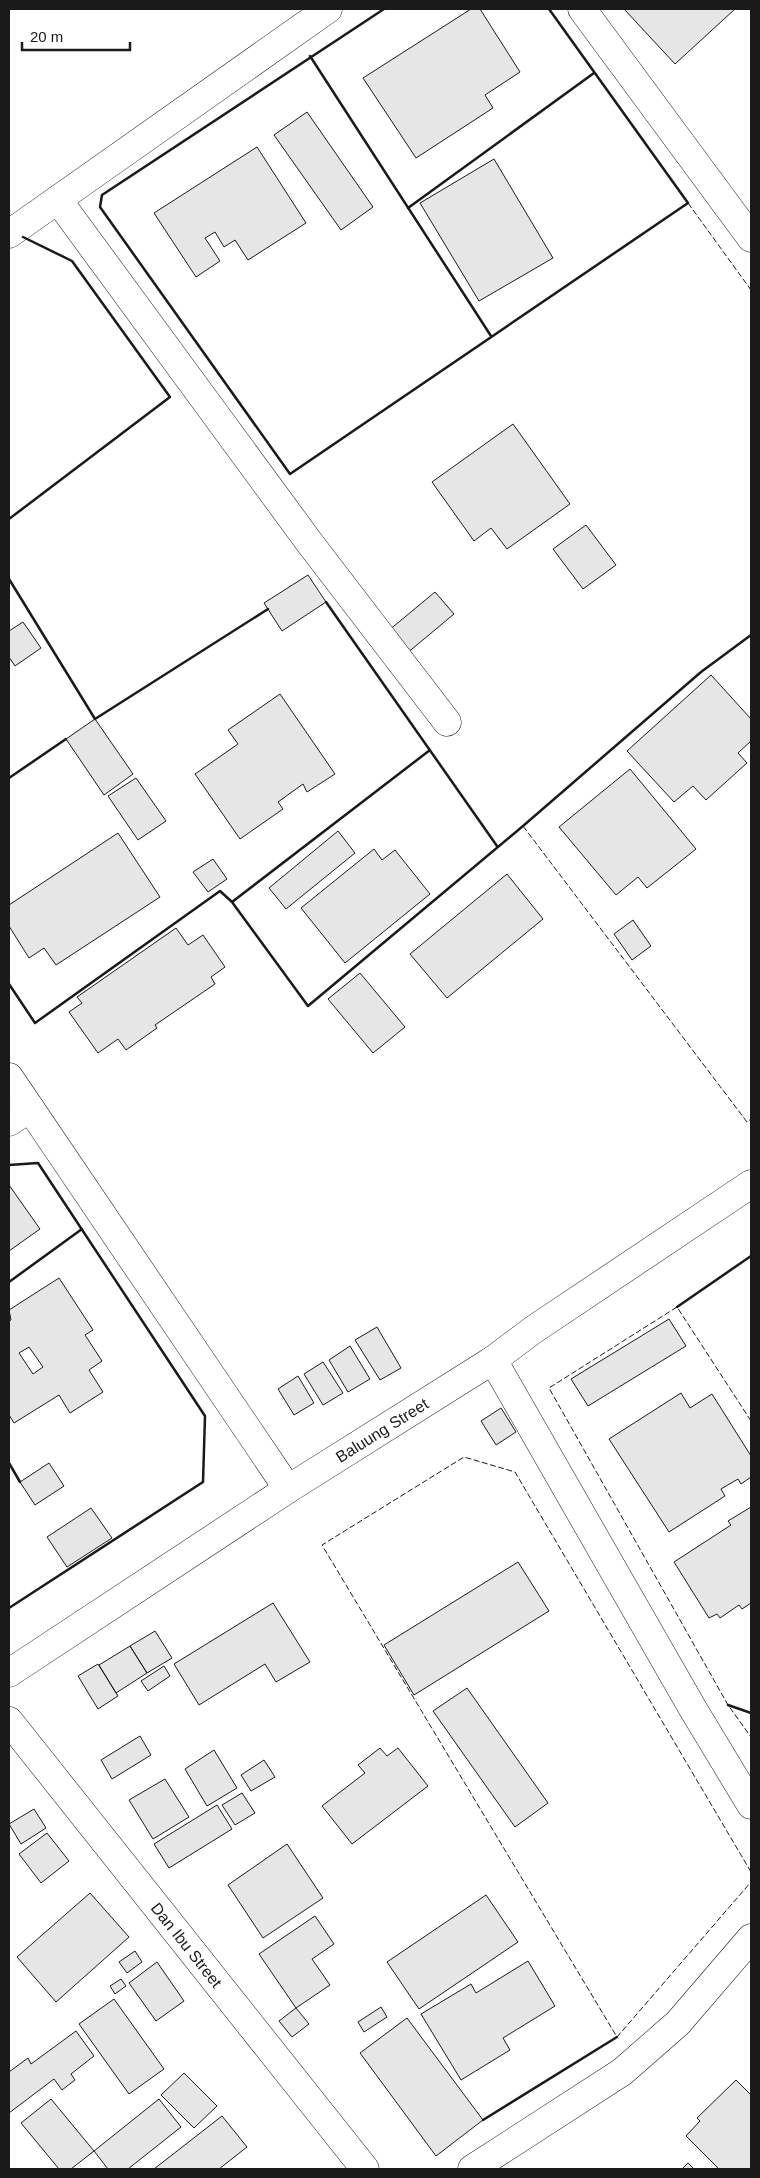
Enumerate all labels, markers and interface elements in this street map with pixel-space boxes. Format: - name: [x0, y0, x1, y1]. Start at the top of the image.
- scale bar: [22, 20, 130, 52]
- text: 20 m: [30, 28, 63, 45]
- street label: Baluung Street: [332, 1394, 432, 1465]
- street label: Dan Ibu Street: [148, 1899, 226, 1991]

